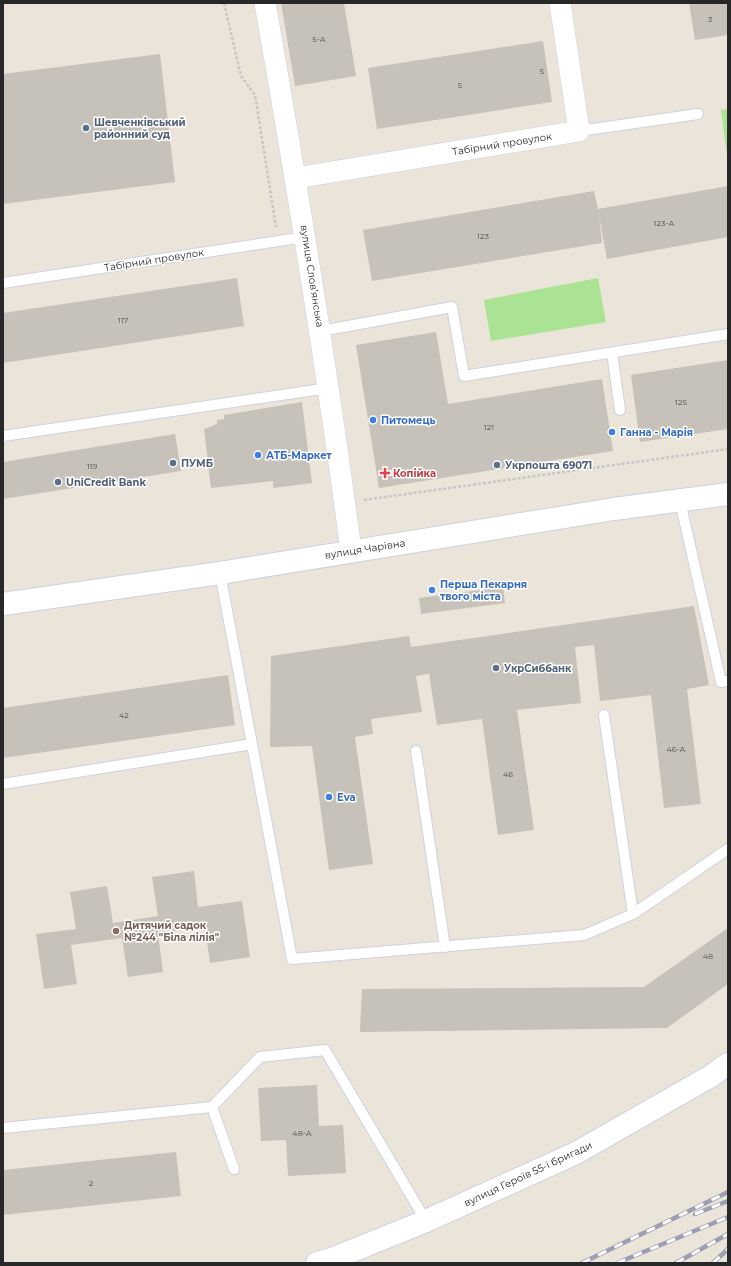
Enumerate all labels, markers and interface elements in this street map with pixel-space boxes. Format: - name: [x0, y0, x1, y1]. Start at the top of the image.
- house number: 3: [708, 14, 713, 24]
- house number: 5-А: [312, 34, 326, 44]
- house number: 5: [540, 66, 545, 76]
- house number: 5: [458, 80, 463, 90]
- place label: Шевченківський районний суд: [94, 116, 186, 141]
- marker: Шевченківський районний суд: [81, 123, 91, 133]
- street label: Табірний провулок: [451, 130, 553, 158]
- house number: 123-А: [654, 218, 674, 228]
- street label: вулиця Слов’янська: [297, 224, 327, 328]
- house number: 123: [477, 231, 489, 241]
- street label: Табірний провулок: [103, 246, 205, 274]
- house number: 117: [118, 315, 129, 325]
- house number: 125: [675, 397, 687, 407]
- place label: Питомець: [381, 414, 436, 427]
- marker: Питомець: [368, 415, 378, 425]
- house number: 121: [484, 422, 494, 432]
- place label: Ганна - Марія: [620, 426, 693, 439]
- marker: Ганна - Марія: [607, 427, 617, 437]
- place label: АТБ-Маркет: [266, 449, 332, 462]
- marker: АТБ-Маркет: [253, 450, 263, 460]
- place label: ПУМБ: [181, 457, 214, 470]
- marker: ПУМБ: [168, 458, 178, 468]
- place label: Укрпошта 69071: [505, 459, 592, 472]
- marker: Укрпошта 69071: [492, 460, 502, 470]
- house number: 119: [87, 461, 97, 471]
- place label: Копійка: [393, 467, 436, 480]
- marker: Копійка: [380, 468, 390, 478]
- place label: UniCredit Bank: [66, 476, 146, 489]
- marker: UniCredit Bank: [53, 477, 63, 487]
- street label: вулиця Чарівна: [324, 536, 406, 562]
- place label: Перша Пекарня твого міста: [440, 578, 527, 603]
- marker: Перша Пекарня твого міста: [427, 585, 437, 595]
- place label: УкрСиббанк: [504, 662, 572, 675]
- marker: УкрСиббанк: [491, 663, 501, 673]
- house number: 42: [119, 710, 129, 720]
- house number: 46-А: [666, 744, 686, 754]
- house number: 46: [503, 769, 513, 779]
- place label: Eva: [337, 791, 356, 804]
- marker: Eva: [324, 792, 334, 802]
- place label: Дитячий садок №244 "Біла лілія": [124, 919, 219, 944]
- marker: Дитячий садок №244 "Біла лілія": [111, 926, 121, 936]
- house number: 48: [703, 951, 713, 961]
- house number: 48-А: [292, 1128, 312, 1138]
- street label: вулиця Героїв 55-ї бригади: [462, 1138, 594, 1210]
- house number: 2: [89, 1178, 94, 1188]

